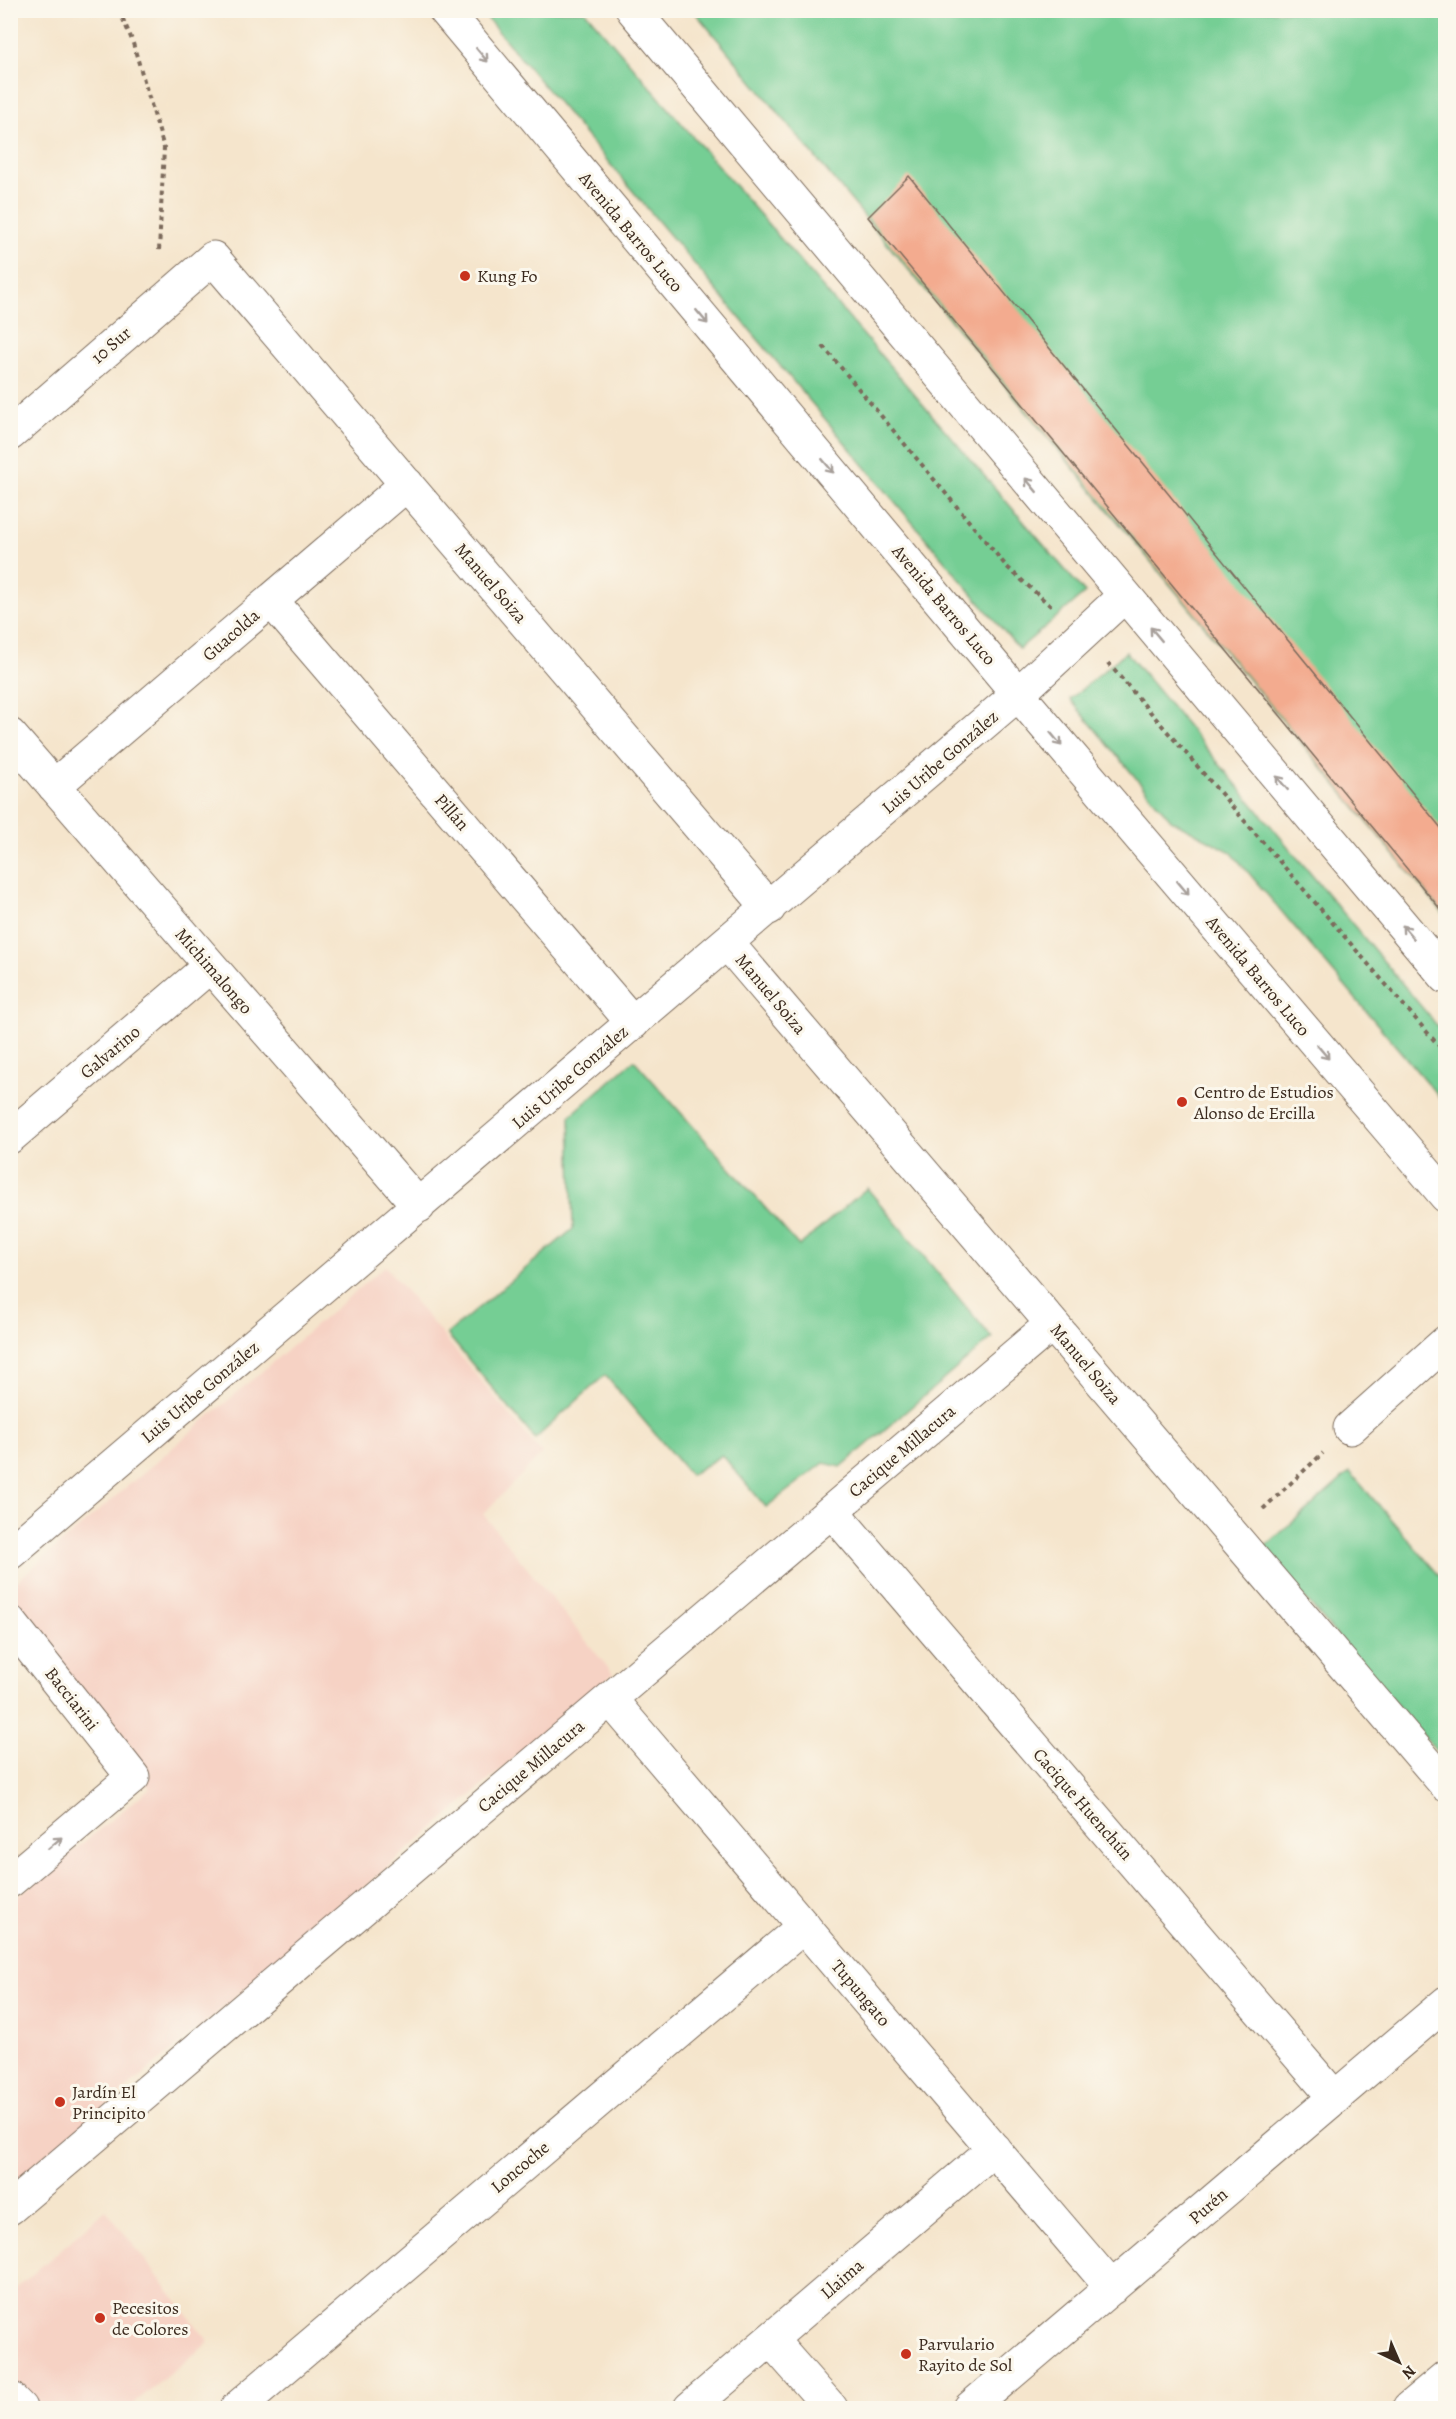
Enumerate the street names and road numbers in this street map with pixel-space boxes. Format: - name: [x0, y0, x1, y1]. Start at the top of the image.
- street label: Avenida Barros Luco: [573, 166, 688, 297]
- street label: 10 Sur: [86, 321, 136, 369]
- street label: Manuel Soiza: [449, 538, 533, 629]
- street label: Avenida Barros Luco: [886, 539, 1001, 670]
- street label: Guacolda: [197, 603, 265, 667]
- street label: Luis Uribe González: [877, 705, 1003, 819]
- street label: Pillán: [429, 788, 475, 836]
- street label: Avenida Barros Luco: [1200, 910, 1315, 1041]
- street label: Michimalongo: [170, 923, 258, 1019]
- street label: Manuel Soiza: [730, 948, 812, 1040]
- street label: Galvarino: [75, 1020, 145, 1084]
- street label: Luis Uribe González: [507, 1020, 633, 1134]
- street label: Manuel Soiza: [1045, 1318, 1127, 1410]
- street label: Luis Uribe González: [136, 1335, 264, 1449]
- street label: Cacique Millacura: [843, 1399, 961, 1503]
- street label: Bacciarini: [40, 1662, 104, 1736]
- street label: Cacique Millacura: [472, 1714, 590, 1818]
- street label: Cacique Huenchún: [1028, 1743, 1138, 1865]
- street label: Tupungato: [826, 1955, 896, 2031]
- street label: Loncoche: [486, 2135, 554, 2199]
- street label: Purén: [1183, 2182, 1233, 2230]
- street label: Llaima: [815, 2253, 869, 2305]

